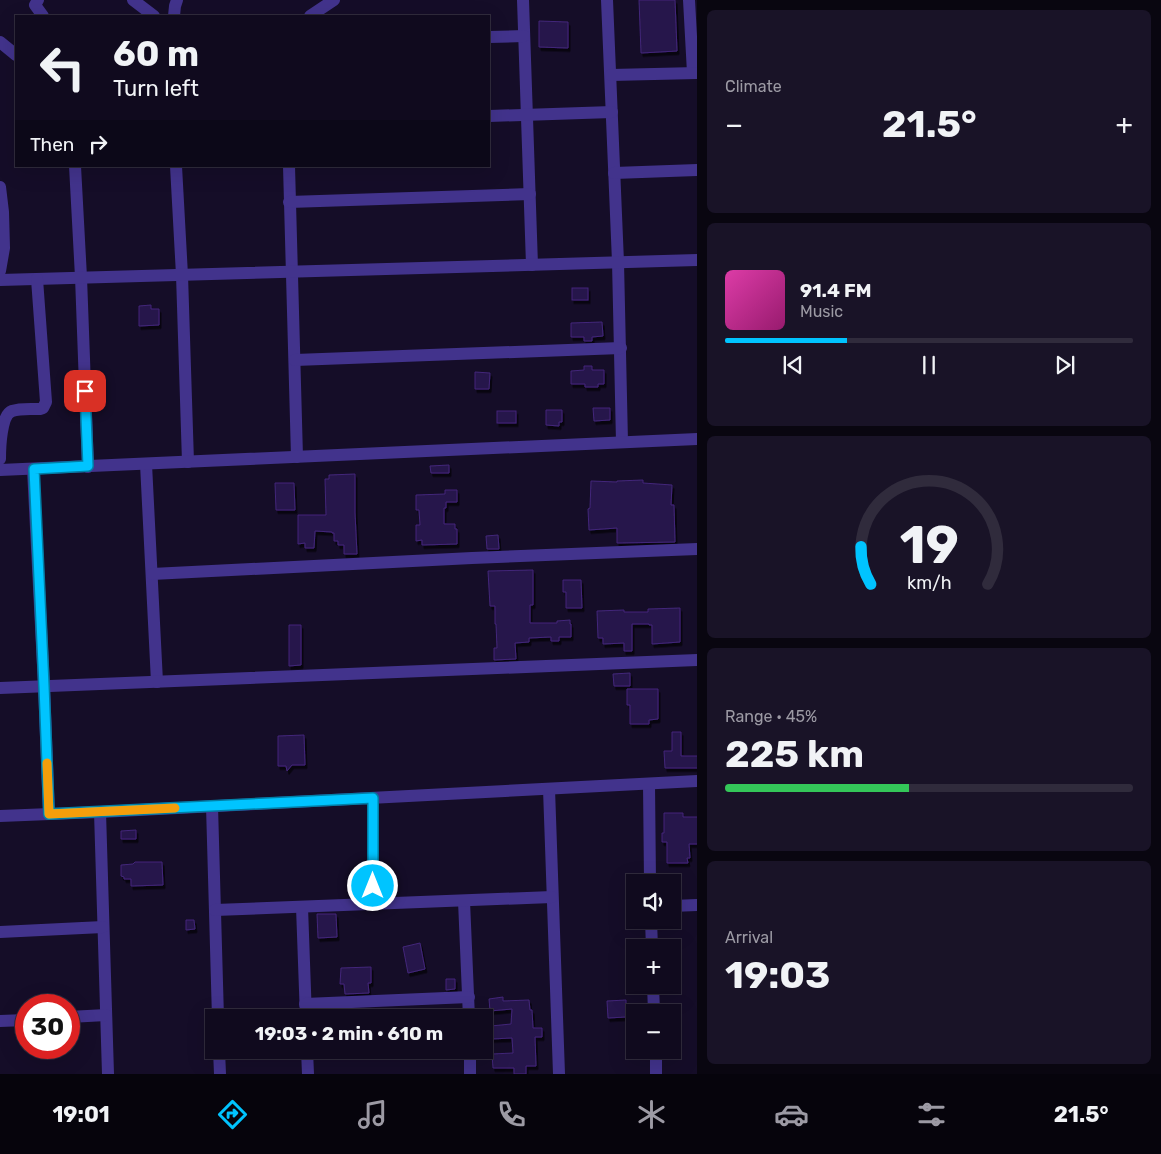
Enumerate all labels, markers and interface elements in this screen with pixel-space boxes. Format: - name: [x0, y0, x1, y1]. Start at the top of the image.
- text: 60 m: [113, 33, 199, 75]
- icon: left: [30, 35, 95, 100]
- text: Turn left: [113, 75, 199, 102]
- text: Climate: [725, 77, 782, 96]
- text: 21.5°: [882, 101, 977, 147]
- text: −: [725, 108, 743, 141]
- text: +: [1116, 108, 1133, 141]
- icon: right: [84, 130, 112, 158]
- text: Then: [30, 133, 74, 156]
- text: 91.4 FM: [800, 279, 871, 302]
- text: Music: [800, 302, 843, 321]
- icon: previous: [779, 351, 807, 379]
- icon: pause: [915, 351, 943, 379]
- icon: next: [1051, 351, 1079, 379]
- pin: [64, 370, 106, 412]
- icon: arrive: [71, 377, 99, 405]
- text: 19: [899, 514, 959, 576]
- text: km/h: [907, 572, 951, 593]
- text: Range · 45%: [725, 707, 817, 726]
- text: 225 km: [725, 731, 864, 777]
- position arrow: [346, 859, 398, 911]
- map controls: [626, 874, 681, 1059]
- button: sound: [626, 874, 681, 929]
- text: Arrival: [725, 928, 773, 947]
- button: +: [626, 939, 681, 994]
- text: 19:03: [725, 952, 830, 998]
- speed limit sign: 30: [15, 994, 80, 1059]
- button: −: [626, 1004, 681, 1059]
- text: 19:03 · 2 min · 610 m: [255, 1022, 443, 1045]
- icon: directions: [215, 1097, 250, 1132]
- icon: music: [355, 1097, 390, 1132]
- icon: phone: [494, 1097, 529, 1132]
- icon: climate: [634, 1097, 669, 1132]
- icon: car: [774, 1097, 809, 1132]
- icon: filters: [914, 1097, 949, 1132]
- text: 19:01: [52, 1101, 110, 1128]
- text: 21.5°: [1054, 1101, 1109, 1128]

